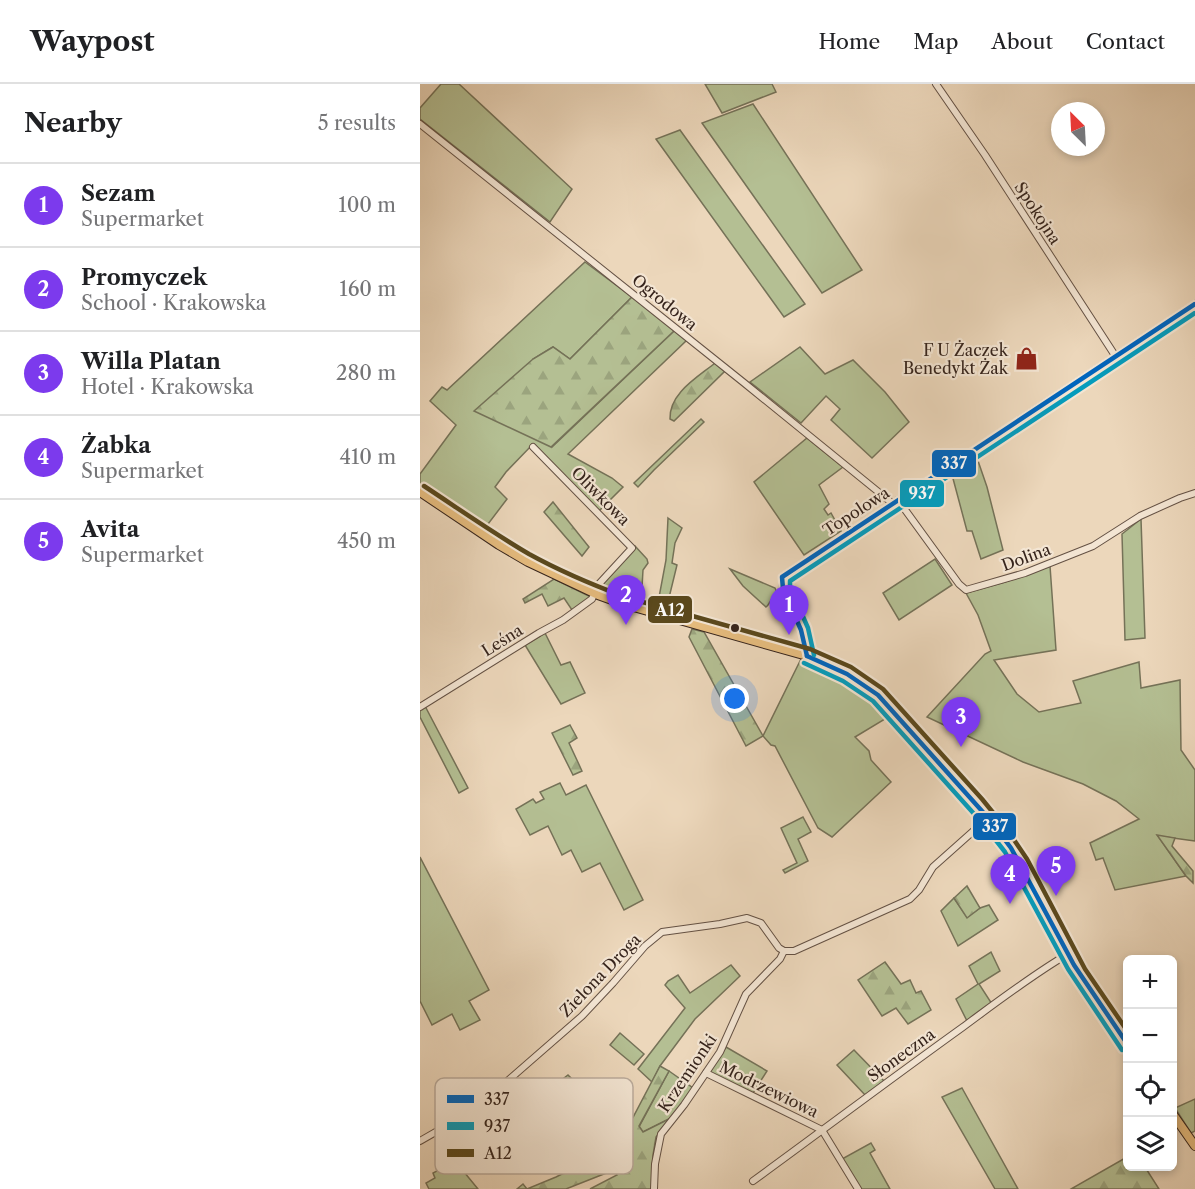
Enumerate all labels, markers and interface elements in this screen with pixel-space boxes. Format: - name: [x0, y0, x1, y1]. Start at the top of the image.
- text: Waypost: [30, 24, 154, 58]
- text: Home: [819, 29, 880, 54]
- text: Map: [913, 29, 958, 54]
- text: About: [991, 29, 1053, 54]
- text: Contact: [1086, 29, 1165, 54]
- north arrow: [1051, 102, 1105, 156]
- text: Nearby: [24, 107, 122, 139]
- text: 5 results: [318, 111, 396, 135]
- street label: Spokojna: [1010, 178, 1066, 249]
- text: Sezam: [81, 180, 155, 207]
- text: 1: [39, 193, 48, 217]
- text: 100 m: [338, 193, 396, 217]
- text: Supermarket: [81, 207, 204, 231]
- text: Promyczek: [81, 264, 207, 291]
- street label: Ogrodowa: [628, 270, 702, 335]
- text: 2: [38, 277, 49, 301]
- text: 160 m: [339, 277, 396, 301]
- text: School · Krakowska: [81, 291, 266, 315]
- place label: F U Żaczek Benedykt Żak: [903, 340, 1009, 378]
- shop icon: F U Żaczek Benedykt Żak: [1013, 346, 1039, 372]
- text: Willa Platan: [81, 348, 221, 375]
- text: 3: [38, 361, 49, 385]
- text: 280 m: [336, 361, 396, 385]
- text: Hotel · Krakowska: [81, 375, 254, 399]
- text: Żabka: [81, 432, 151, 459]
- text: 4: [38, 445, 49, 469]
- text: 410 m: [339, 445, 396, 469]
- line badge: 337: [931, 449, 977, 478]
- text: 337: [941, 453, 968, 473]
- text: Supermarket: [81, 459, 204, 483]
- street label: Oliwkowa: [567, 462, 635, 530]
- line badge: 937: [899, 479, 945, 508]
- street label: Topolowa: [819, 482, 893, 540]
- text: 937: [909, 483, 936, 503]
- text: Avita: [81, 516, 139, 543]
- text: 5: [38, 529, 49, 553]
- text: 450 m: [337, 529, 396, 553]
- street label: Dolina: [999, 539, 1054, 575]
- text: Supermarket: [81, 543, 204, 567]
- pin: 2: [606, 576, 646, 625]
- pin: 1: [770, 586, 808, 635]
- line badge: A12: [647, 595, 693, 624]
- text: A12: [654, 600, 685, 620]
- street label: Leśna: [478, 619, 527, 660]
- unlabelled marker: [729, 622, 741, 634]
- your location: [720, 684, 749, 713]
- pin: 3: [942, 698, 980, 747]
- line badge: 337: [972, 812, 1017, 841]
- text: 337: [982, 816, 1009, 836]
- pin: 5: [1036, 846, 1076, 896]
- pin: 4: [990, 854, 1030, 904]
- street label: Zielona Droga: [555, 929, 645, 1021]
- map controls: [1123, 955, 1177, 1171]
- button: +: [1123, 955, 1177, 1009]
- button: −: [1123, 1009, 1177, 1063]
- street label: Słoneczna: [863, 1024, 939, 1086]
- street label: Krzemionki: [654, 1030, 721, 1116]
- street label: Modrzewiowa: [716, 1056, 822, 1122]
- button: locate: [1123, 1063, 1177, 1117]
- legend: [435, 1078, 633, 1174]
- text: 337: [484, 1089, 510, 1109]
- text: 937: [484, 1116, 510, 1136]
- button: layers: [1123, 1117, 1177, 1171]
- text: A12: [483, 1143, 512, 1163]

